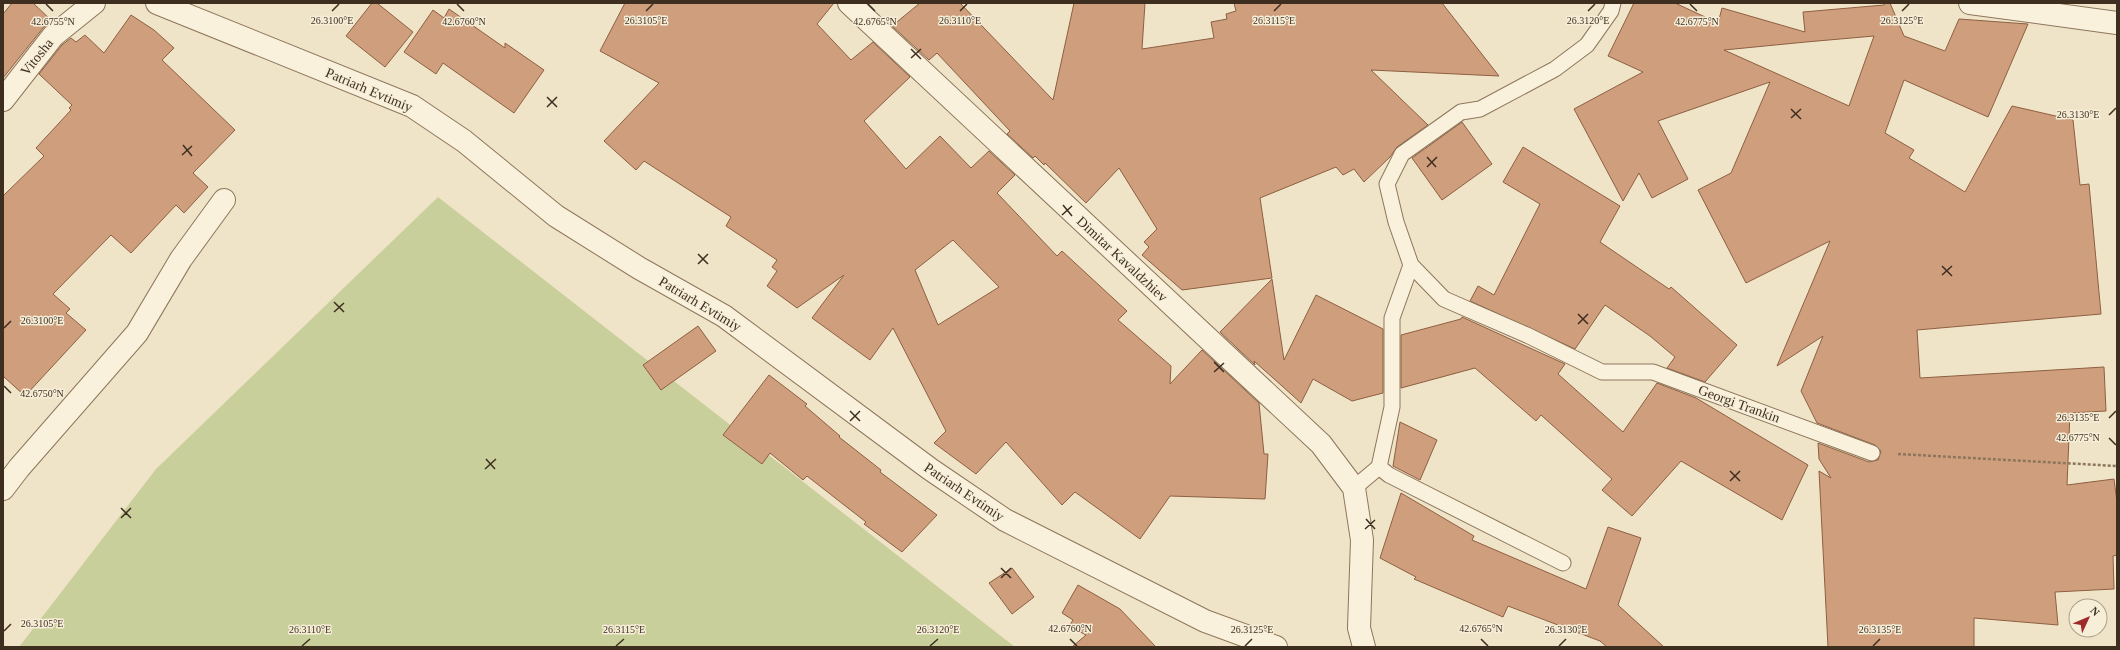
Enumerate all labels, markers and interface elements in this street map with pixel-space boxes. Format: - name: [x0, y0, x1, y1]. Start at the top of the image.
- text: 26.3100°E: [311, 15, 353, 26]
- text: 26.3105°E: [625, 15, 667, 26]
- text: 26.3110°E: [939, 15, 981, 26]
- text: 26.3115°E: [1253, 15, 1295, 26]
- text: 26.3120°E: [1567, 15, 1609, 26]
- text: 26.3125°E: [1881, 15, 1923, 26]
- text: 42.6755°N: [31, 16, 75, 27]
- text: 42.6760°N: [442, 16, 486, 27]
- text: 42.6765°N: [853, 16, 897, 27]
- text: 42.6775°N: [1675, 16, 1719, 27]
- street label: Vitosha: [18, 35, 57, 78]
- street label: Patriarh Evtimiy: [323, 65, 415, 115]
- text: 26.3130°E: [2057, 109, 2099, 120]
- street label: Dimitar Kavaldzhiev: [1074, 213, 1170, 305]
- street label: Patriarh Evtimiy: [656, 274, 744, 334]
- text: 26.3100°E: [21, 315, 63, 326]
- street label: Georgi Trankin: [1696, 382, 1782, 426]
- text: 42.6750°N: [20, 388, 64, 399]
- text: 26.3135°E: [2057, 412, 2099, 423]
- text: 42.6775°N: [2056, 432, 2100, 443]
- street label: Patriarh Evtimiy: [921, 460, 1007, 524]
- north arrow: [2068, 598, 2108, 638]
- text: N: [2088, 604, 2102, 618]
- text: 26.3105°E: [21, 618, 63, 629]
- text: 42.6760°N: [1048, 623, 1092, 634]
- text: 42.6765°N: [1459, 623, 1503, 634]
- text: 26.3110°E: [289, 624, 331, 635]
- text: 26.3115°E: [603, 624, 645, 635]
- text: 26.3120°E: [917, 624, 959, 635]
- text: 26.3125°E: [1231, 624, 1273, 635]
- text: 26.3130°E: [1545, 624, 1587, 635]
- text: 26.3135°E: [1859, 624, 1901, 635]

